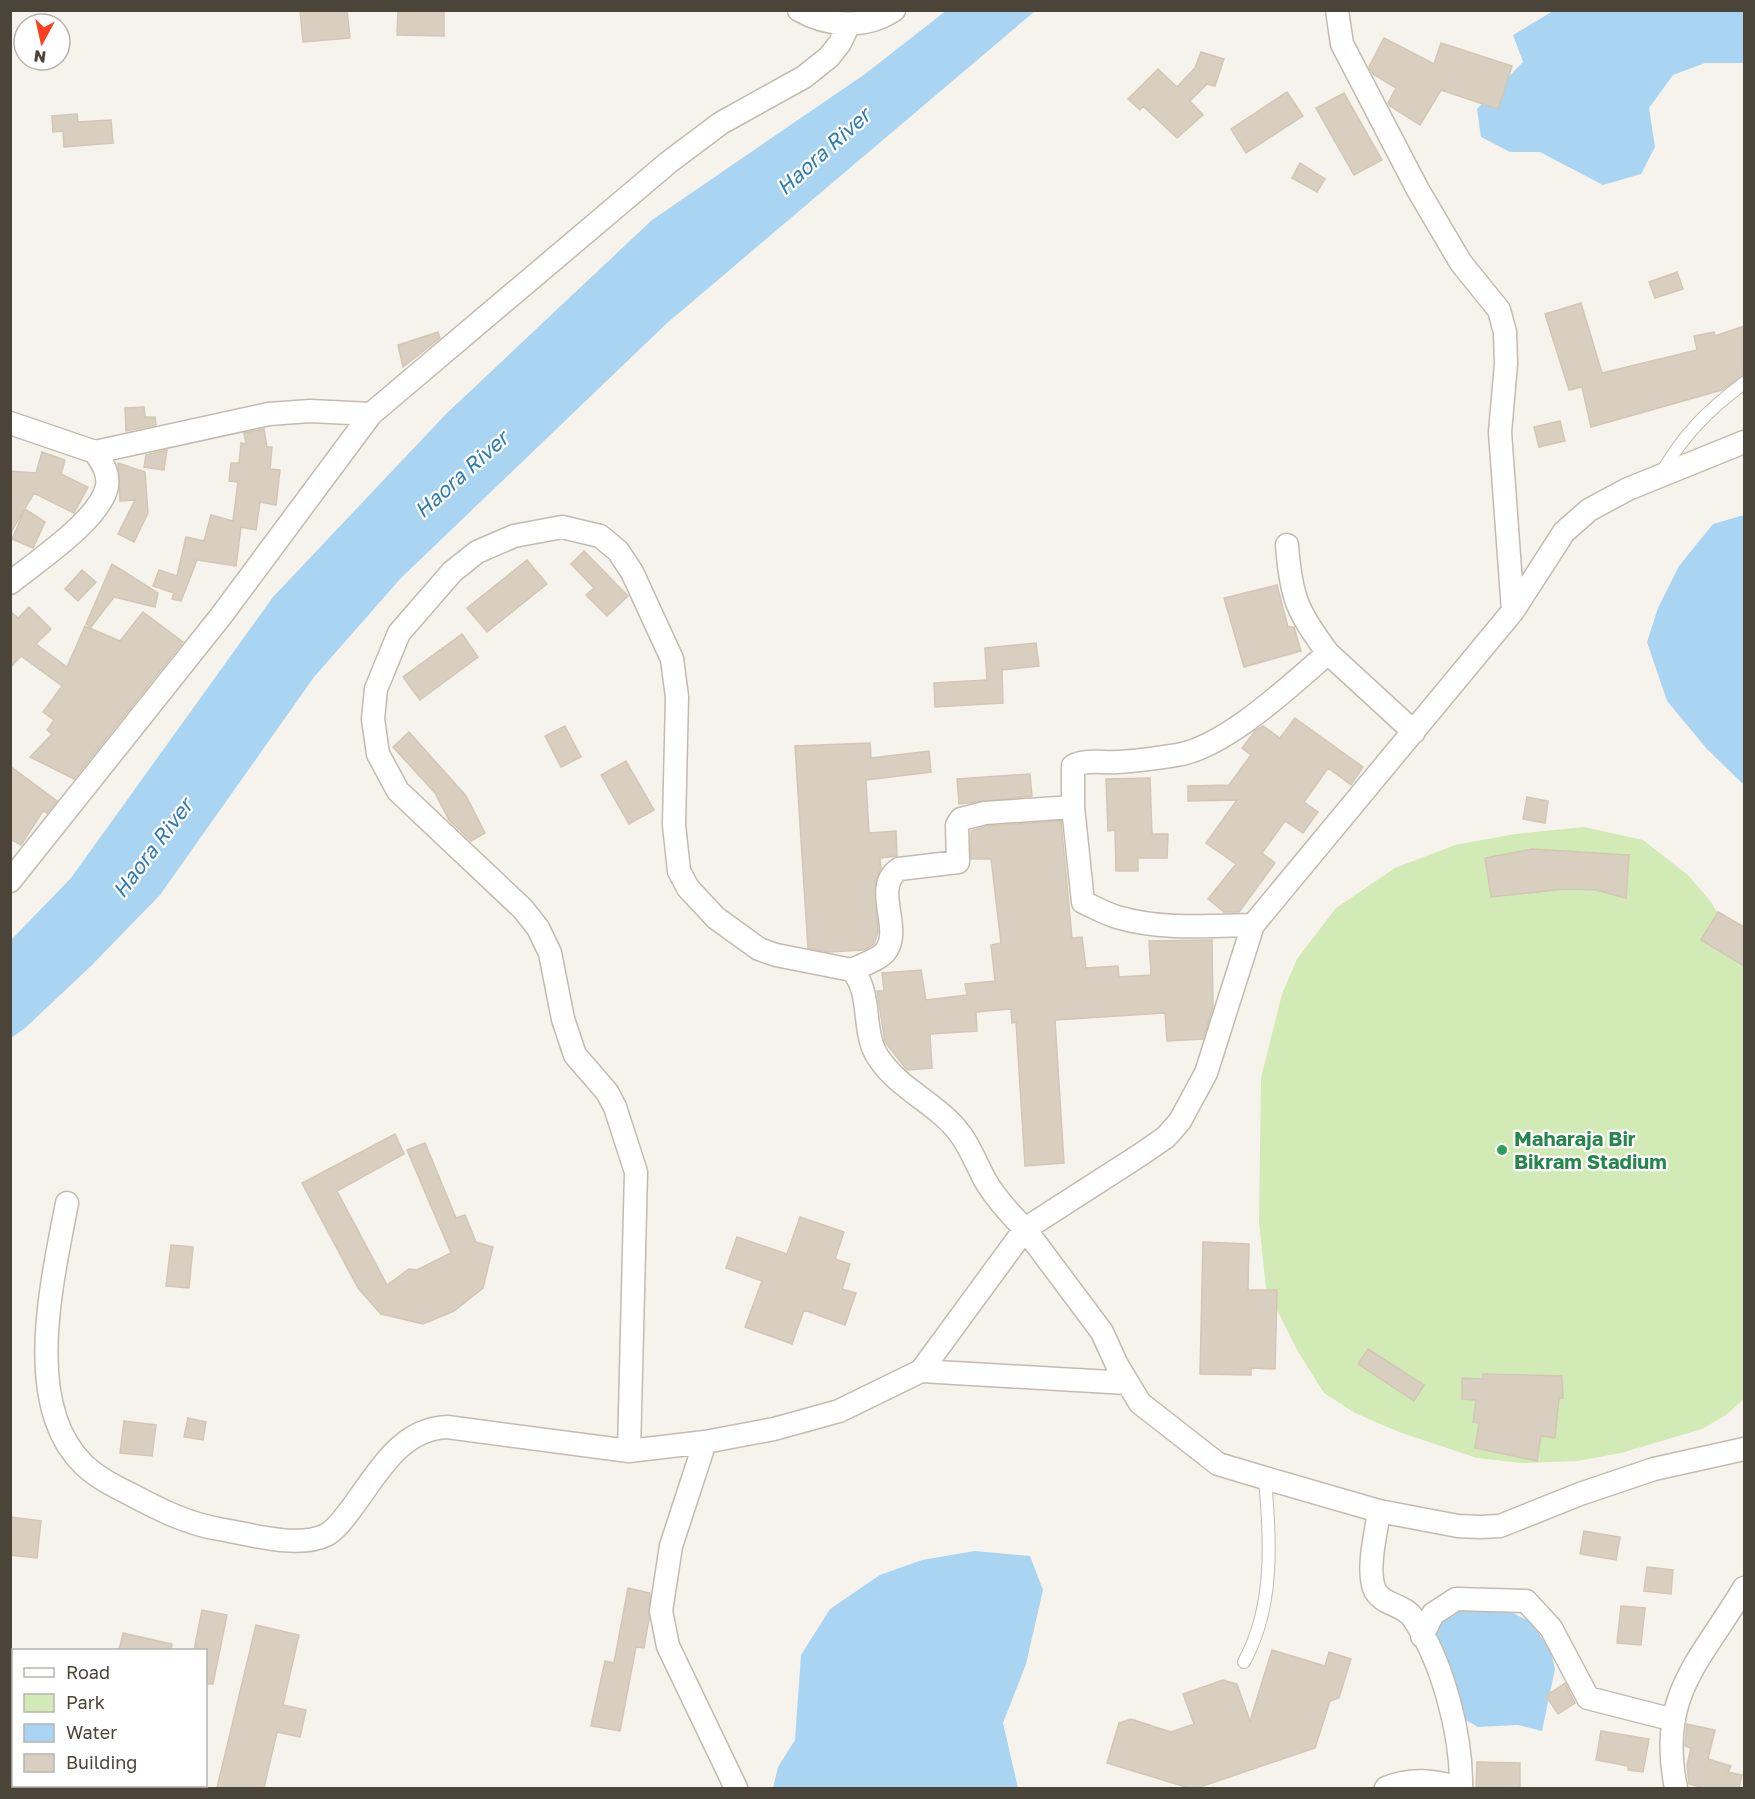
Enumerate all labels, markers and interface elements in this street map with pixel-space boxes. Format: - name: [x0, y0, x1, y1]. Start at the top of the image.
- north arrow: [12, 12, 72, 72]
- text: N: [32, 46, 47, 68]
- water label: Haora River: [771, 100, 877, 200]
- water label: Haora River: [409, 423, 515, 523]
- water label: Haora River: [106, 791, 199, 903]
- place label: Maharaja Bir Bikram Stadium: [1514, 1126, 1667, 1173]
- marker: Maharaja Bir Bikram Stadium: [1495, 1143, 1509, 1157]
- legend: [12, 1649, 207, 1787]
- text: Road: [66, 1661, 110, 1683]
- text: Park: [66, 1691, 105, 1713]
- text: Water: [66, 1721, 117, 1743]
- text: Building: [66, 1751, 137, 1773]

